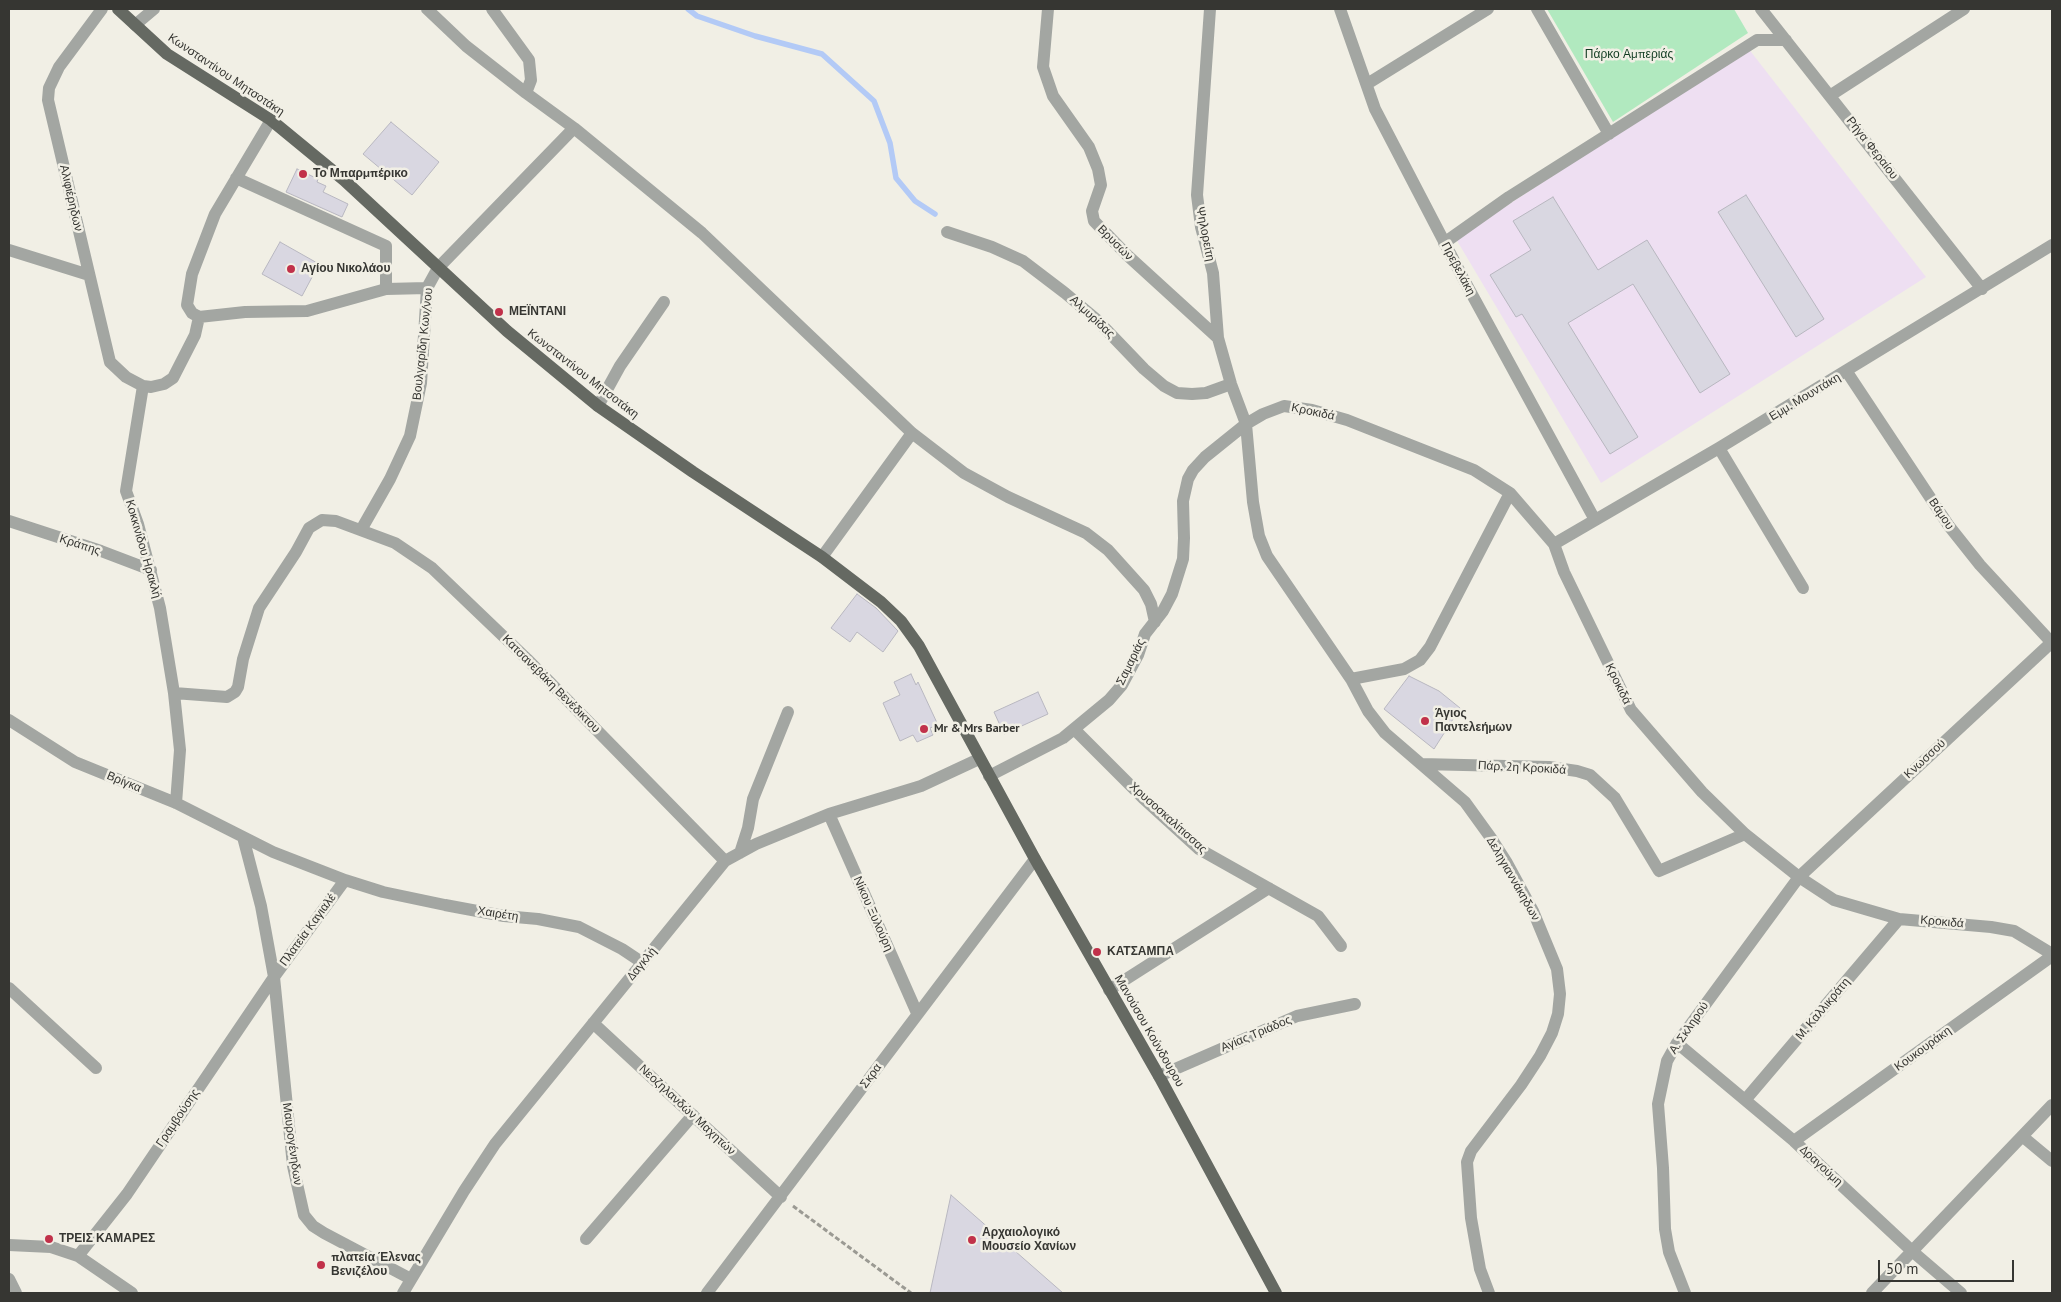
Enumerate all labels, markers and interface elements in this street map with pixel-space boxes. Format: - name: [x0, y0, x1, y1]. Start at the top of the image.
- street label: Κωνσταντίνου Μητσοτάκη: [165, 31, 287, 119]
- park label: Πάρκο Αμπεριάς: [1585, 48, 1673, 62]
- street label: Ρήγα Φεραίου: [1843, 114, 1901, 182]
- street label: Αλιφιέρηδων: [56, 163, 86, 233]
- place label: Το Μπαρμπέρικο: [313, 167, 408, 181]
- marker: Το Μπαρμπέρικο: [297, 168, 309, 180]
- street label: Ψηλορείτη: [1193, 205, 1217, 263]
- street label: Βρυσών: [1094, 222, 1136, 264]
- street label: Πρεβελάκη: [1438, 240, 1478, 298]
- place label: Αγίου Νικολάου: [301, 262, 390, 276]
- marker: Αγίου Νικολάου: [285, 263, 297, 275]
- street label: Βουλγαρίδη Κων/νου: [410, 287, 436, 401]
- street label: Αλμυρίδας: [1067, 293, 1117, 341]
- place label: ΜΕΪΝΤΑΝΙ: [509, 305, 566, 319]
- marker: ΜΕΪΝΤΑΝΙ: [493, 306, 505, 318]
- street label: Κωνσταντίνου Μητσοτάκη: [524, 326, 642, 422]
- street label: Εμμ. Μουντάκη: [1767, 370, 1843, 424]
- street label: Κροκιδά: [1290, 400, 1336, 424]
- street label: Βάμου: [1925, 496, 1957, 532]
- street label: Κοκκινίδου Ηρακλή: [122, 498, 164, 600]
- street label: Κράπης: [58, 532, 102, 558]
- street label: Κατσανεβάκη Βενέδικτου: [499, 632, 603, 736]
- street label: Σαμαριάς: [1114, 636, 1148, 688]
- street label: Κροκιδά: [1602, 661, 1634, 707]
- place label: Άγιος Παντελεήμων: [1435, 707, 1512, 735]
- marker: Άγιος Παντελεήμων: [1419, 715, 1431, 727]
- place label: Mr & Mrs Barber: [934, 722, 1020, 736]
- marker: Mr & Mrs Barber: [918, 723, 930, 735]
- street label: Κνωσσού: [1901, 736, 1949, 782]
- street label: Πάρ. 2η Κροκιδά: [1477, 758, 1567, 778]
- street label: Βρίγκα: [104, 769, 144, 795]
- street label: Χρυσοσκαλίτισσας: [1126, 779, 1210, 857]
- street label: Δεληγιαννάκηδων: [1483, 835, 1543, 923]
- street label: Νίκου Ξυλούρη: [850, 874, 896, 954]
- street label: Πλατεία Καγιαλέ: [277, 891, 339, 969]
- street label: Χαιρέτη: [477, 904, 519, 924]
- street label: Κροκιδά: [1920, 913, 1964, 931]
- street label: Δαγκλή: [624, 945, 660, 983]
- place label: ΚΑΤΣΑΜΠΑ: [1107, 945, 1174, 959]
- marker: ΚΑΤΣΑΜΠΑ: [1091, 946, 1103, 958]
- street label: Μανούσου Κούνδουρου: [1111, 972, 1187, 1090]
- street label: Μ. Καλλικράτη: [1793, 975, 1853, 1043]
- street label: Α. Σκληρού: [1666, 999, 1712, 1057]
- street label: Αγίας Τριάδος: [1219, 1013, 1293, 1055]
- street label: Κουκουράκη: [1892, 1024, 1954, 1074]
- street label: Σκρα: [857, 1061, 885, 1091]
- street label: Νεοζηλανδών Μαχητών: [636, 1062, 738, 1158]
- street label: Γραμβούσης: [153, 1086, 203, 1150]
- street label: Μαυρογένηδων: [279, 1102, 305, 1186]
- street label: Δραγούμη: [1797, 1143, 1845, 1189]
- place label: Αρχαιολογικό Μουσείο Χανίων: [982, 1226, 1076, 1254]
- place label: ΤΡΕΙΣ ΚΑΜΑΡΕΣ: [59, 1232, 155, 1246]
- marker: ΤΡΕΙΣ ΚΑΜΑΡΕΣ: [43, 1233, 55, 1245]
- marker: Αρχαιολογικό Μουσείο Χανίων: [966, 1234, 978, 1246]
- scale bar: [1881, 1250, 2017, 1282]
- place label: πλατεία Έλενας Βενιζέλου: [331, 1251, 421, 1279]
- marker: πλατεία Έλενας Βενιζέλου: [315, 1259, 327, 1271]
- text: 50 m: [1886, 1259, 1919, 1278]

